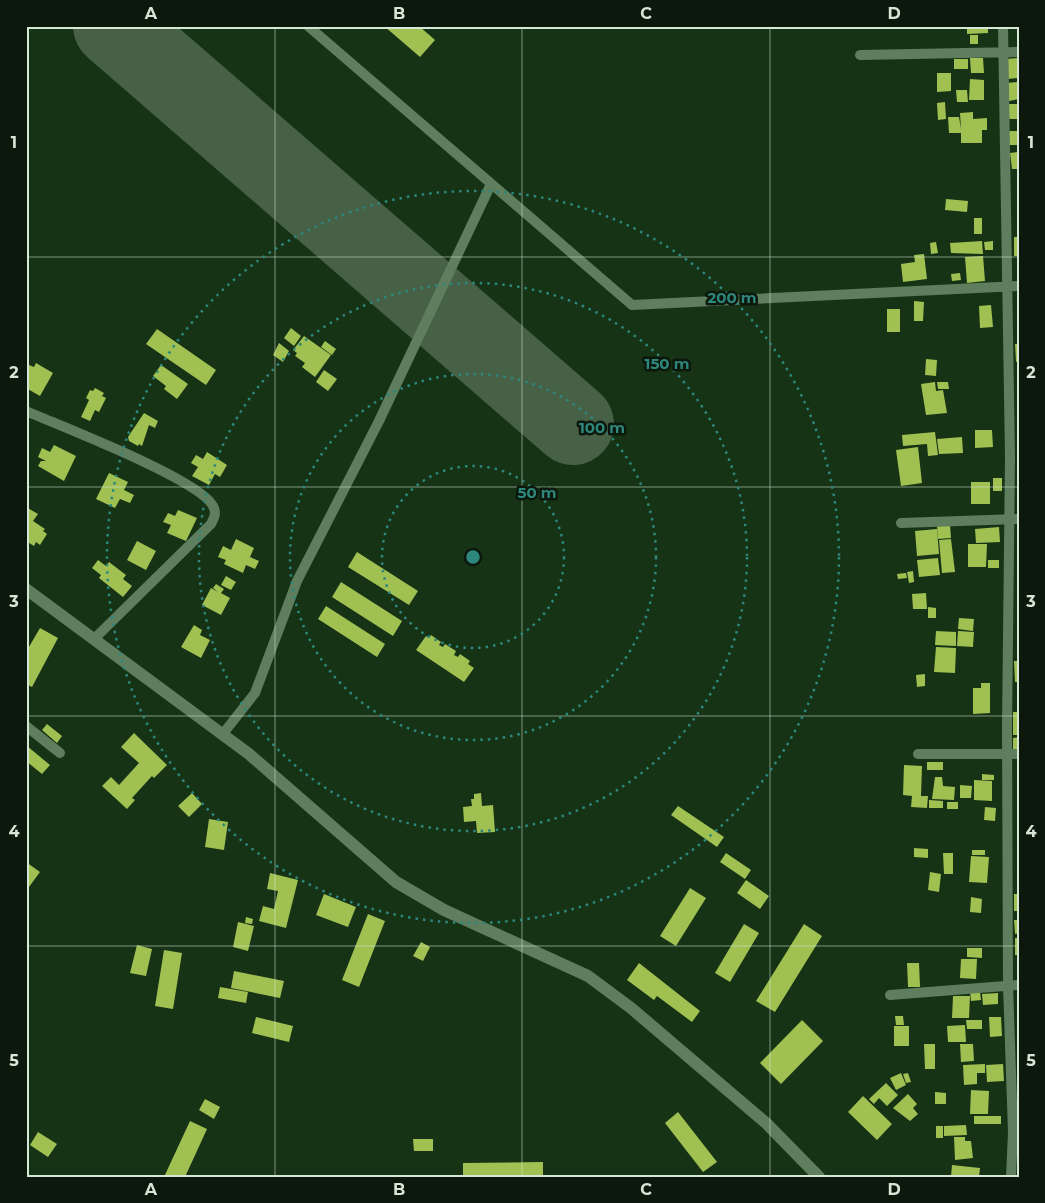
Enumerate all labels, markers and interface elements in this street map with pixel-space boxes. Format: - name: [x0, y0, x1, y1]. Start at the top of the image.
- text: A: [144, 4, 158, 23]
- text: B: [393, 4, 405, 23]
- text: C: [640, 4, 652, 23]
- text: D: [887, 4, 901, 23]
- text: 1: [11, 133, 17, 152]
- text: 1: [1028, 133, 1034, 152]
- text: 200 m: [707, 288, 757, 307]
- text: 150 m: [645, 354, 689, 373]
- text: 2: [9, 363, 19, 382]
- text: 2: [1026, 363, 1036, 382]
- text: 100 m: [579, 418, 625, 437]
- text: 50 m: [517, 483, 557, 502]
- centre of rings: [464, 548, 482, 566]
- text: 3: [8, 592, 19, 611]
- text: 3: [1025, 592, 1036, 611]
- text: 4: [8, 822, 20, 841]
- text: 4: [1025, 822, 1037, 841]
- text: 5: [9, 1051, 19, 1070]
- text: 5: [1026, 1051, 1036, 1070]
- text: A: [144, 1180, 158, 1199]
- text: B: [393, 1180, 405, 1199]
- text: C: [640, 1180, 652, 1199]
- text: D: [887, 1180, 901, 1199]

